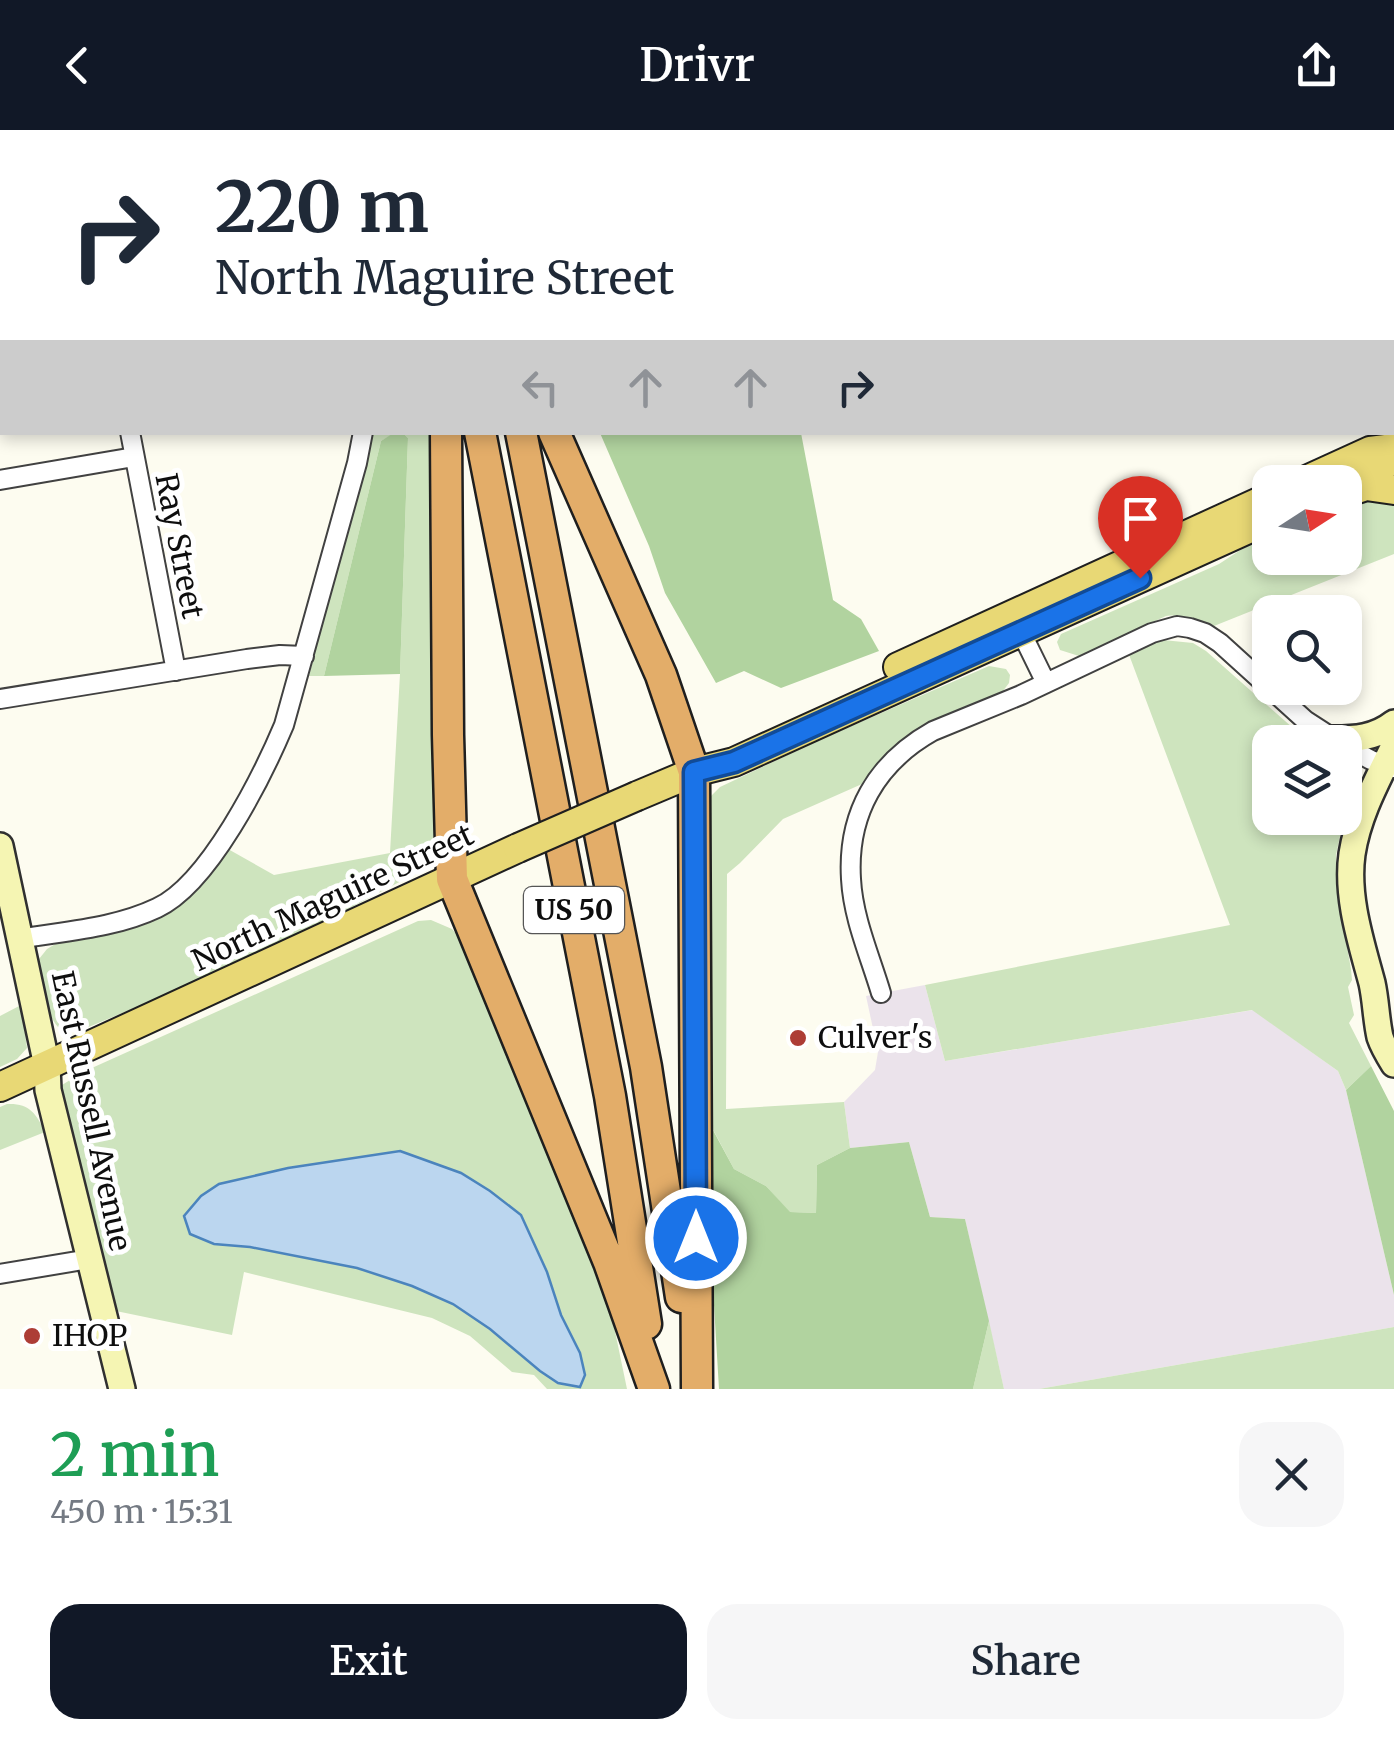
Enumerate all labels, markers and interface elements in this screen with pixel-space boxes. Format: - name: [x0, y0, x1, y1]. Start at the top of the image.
- text: Drivr: [639, 37, 755, 93]
- icon: back: [50, 38, 105, 93]
- icon: share: [1289, 38, 1344, 93]
- text: 220 m: [215, 163, 429, 251]
- icon: right: [50, 170, 180, 300]
- text: North Maguire Street: [215, 250, 674, 306]
- icon: left: [513, 360, 568, 415]
- icon: ahead: [618, 360, 673, 415]
- icon: ahead: [723, 360, 778, 415]
- icon: right: [828, 360, 883, 415]
- north arrow: [1252, 465, 1362, 575]
- map controls: [1252, 465, 1362, 835]
- street label: Ray Street: [147, 470, 213, 622]
- pin: [1098, 476, 1183, 579]
- icon: arrive: [1113, 491, 1168, 546]
- button: search: [1252, 595, 1362, 705]
- button: layers: [1252, 725, 1362, 835]
- street label: North Maguire Street: [186, 815, 480, 979]
- road number: US 50: [524, 887, 624, 933]
- street label: East Russell Avenue: [44, 967, 140, 1254]
- place label: Culver's: [818, 1018, 933, 1056]
- marker: Culver's: [787, 1027, 809, 1049]
- position arrow: [644, 1186, 748, 1290]
- place label: IHOP: [52, 1316, 127, 1354]
- marker: IHOP: [21, 1325, 43, 1347]
- text: 2 min: [50, 1417, 219, 1492]
- button: close: [1239, 1422, 1344, 1527]
- text: 450 m · 15:31: [50, 1492, 233, 1532]
- button: Exit: [50, 1604, 687, 1719]
- button: Share: [707, 1604, 1344, 1719]

